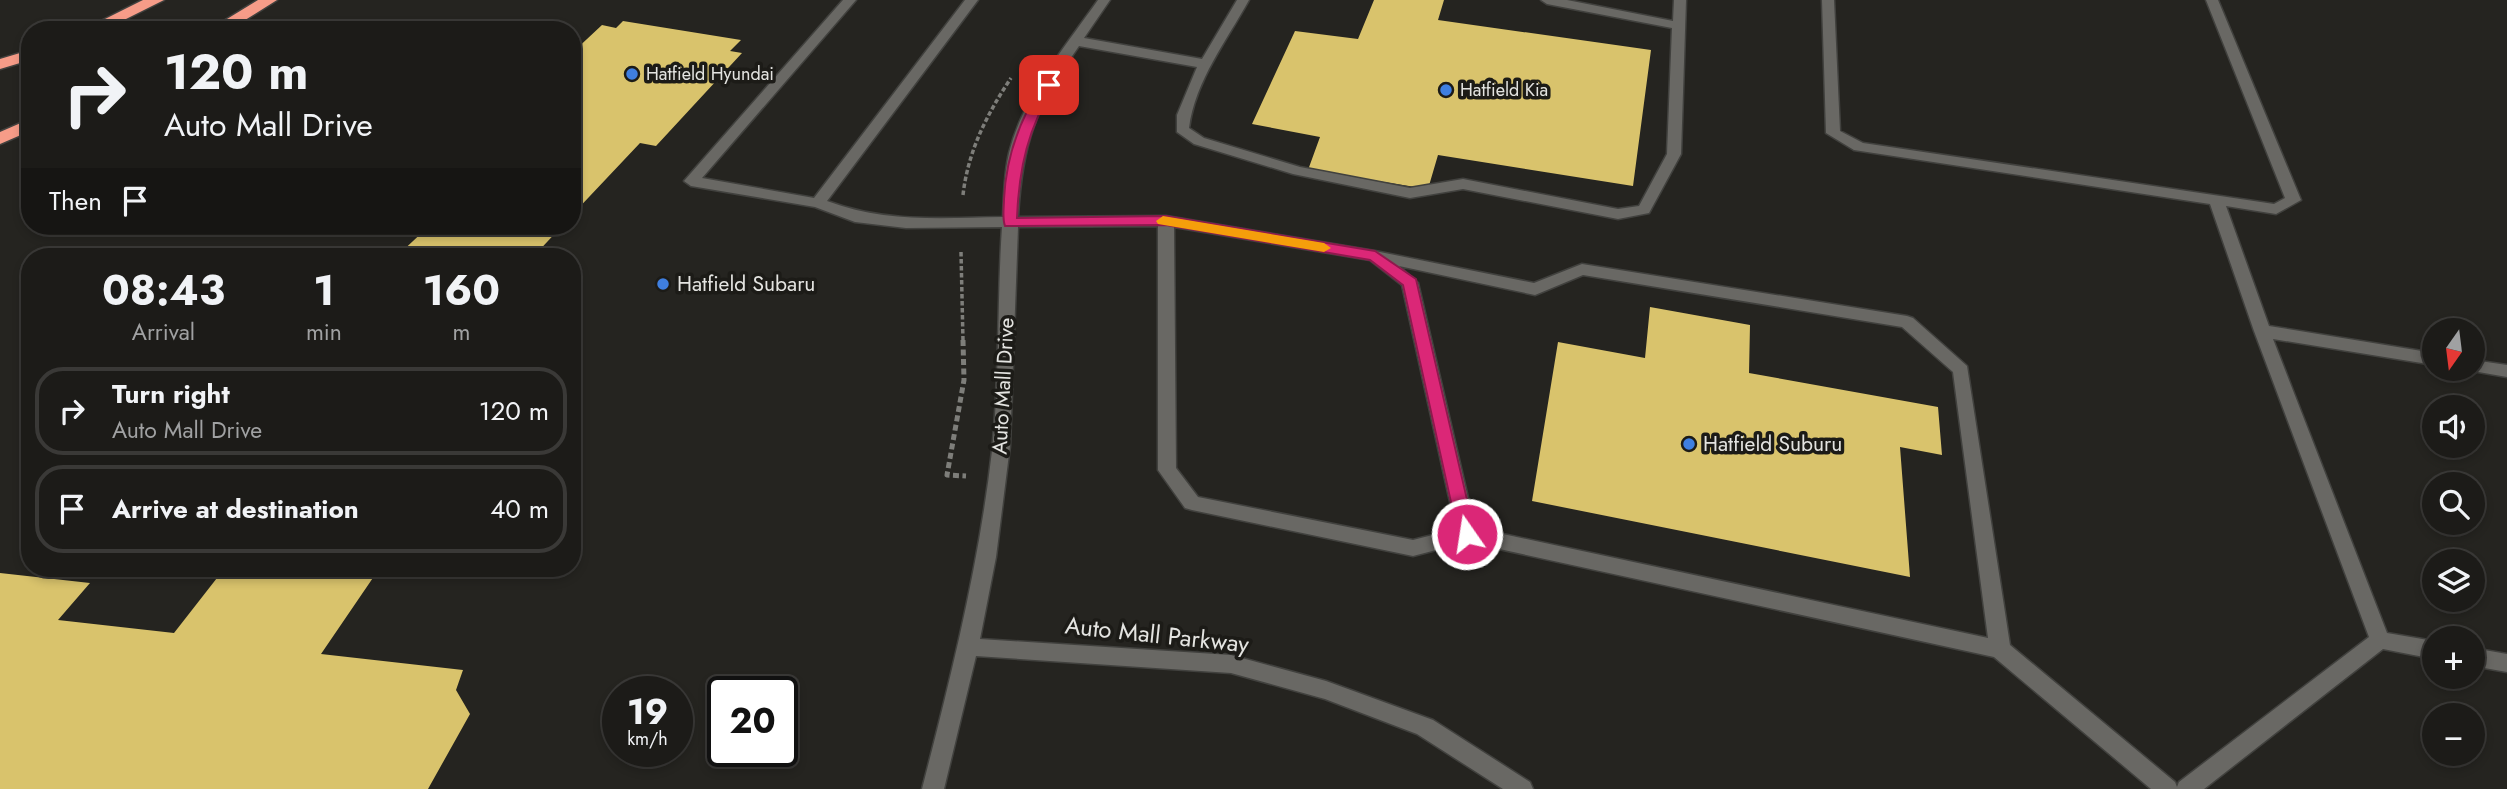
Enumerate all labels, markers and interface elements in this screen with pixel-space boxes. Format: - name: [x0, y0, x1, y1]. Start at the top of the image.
- text: 120 m: [164, 37, 308, 107]
- icon: right: [49, 49, 140, 140]
- pin: [1019, 55, 1079, 115]
- place label: Hatfield Hyundai: [646, 61, 774, 87]
- marker: Hatfield Hyundai: [624, 66, 640, 82]
- icon: arrive: [1030, 66, 1068, 104]
- place label: Hatfield Kia: [1460, 77, 1548, 103]
- marker: Hatfield Kia: [1438, 82, 1454, 98]
- text: Auto Mall Drive: [164, 102, 373, 148]
- text: Then: [49, 182, 102, 220]
- icon: arrive: [116, 182, 154, 220]
- text: 08:43: [102, 260, 225, 321]
- text: 1: [313, 260, 335, 321]
- text: 160: [423, 260, 500, 321]
- place label: Hatfield Subaru: [677, 269, 815, 299]
- marker: Hatfield Subaru: [655, 276, 671, 292]
- text: Arrival: [132, 315, 195, 349]
- text: min: [306, 315, 342, 349]
- text: m: [452, 315, 470, 349]
- street label: Auto Mall Drive: [984, 317, 1022, 455]
- north arrow: [2422, 318, 2485, 382]
- map controls: [2422, 318, 2485, 766]
- text: Turn right: [112, 375, 230, 413]
- icon: right: [53, 392, 91, 430]
- text: 120 m: [479, 392, 549, 430]
- button: sound: [2422, 395, 2485, 458]
- text: Auto Mall Drive: [112, 413, 262, 447]
- place label: Hatfield Suburu: [1703, 429, 1842, 459]
- marker: Hatfield Suburu: [1681, 436, 1697, 452]
- button: search: [2422, 472, 2485, 535]
- icon: arrive: [53, 490, 91, 528]
- text: Arrive at destination: [112, 490, 359, 528]
- text: 40 m: [490, 490, 549, 528]
- position arrow: [1430, 497, 1504, 571]
- button: layers: [2422, 549, 2485, 612]
- street label: Auto Mall Parkway: [1063, 607, 1251, 662]
- button: +: [2422, 626, 2485, 689]
- speed limit sign: 20: [707, 676, 798, 767]
- text: 19: [627, 687, 668, 737]
- button: −: [2422, 703, 2485, 766]
- text: km/h: [627, 726, 668, 752]

